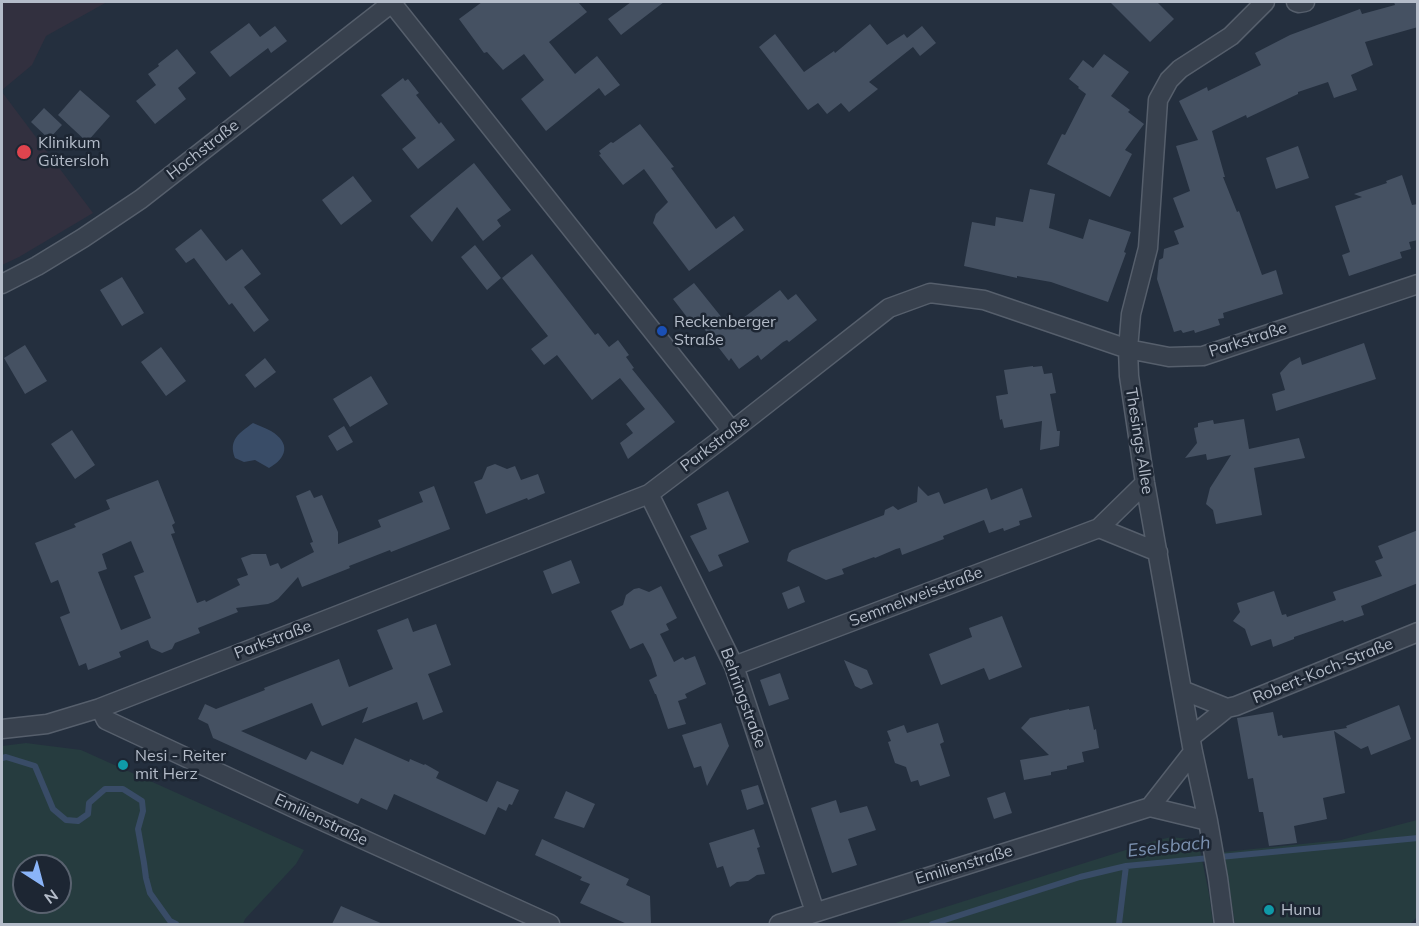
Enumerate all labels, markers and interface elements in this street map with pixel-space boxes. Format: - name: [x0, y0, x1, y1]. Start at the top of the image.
- street label: Hochstraße: [163, 116, 243, 184]
- place label: Klinikum Gütersloh: [38, 133, 109, 171]
- marker: Klinikum Gütersloh: [15, 143, 33, 161]
- place label: Reckenberger Straße: [674, 312, 776, 350]
- street label: Parkstraße: [1206, 318, 1290, 362]
- marker: Reckenberger Straße: [655, 324, 669, 338]
- street label: Thesings Allee: [1121, 386, 1157, 496]
- street label: Parkstraße: [677, 412, 753, 476]
- street label: Semmelweisstraße: [847, 563, 985, 631]
- street label: Parkstraße: [232, 616, 314, 664]
- street label: Robert-Koch-Straße: [1250, 634, 1396, 708]
- street label: Behringstraße: [716, 645, 770, 751]
- place label: Nesi - Reiter mit Herz: [135, 746, 226, 784]
- marker: Nesi - Reiter mit Herz: [116, 758, 130, 772]
- street label: Emilienstraße: [271, 790, 371, 850]
- water label: Eselsbach: [1126, 832, 1212, 862]
- street label: Emilienstraße: [913, 841, 1015, 889]
- north arrow: [12, 854, 72, 914]
- text: N: [41, 885, 62, 909]
- place label: Hunu: [1281, 900, 1321, 920]
- marker: Hunu: [1262, 903, 1276, 917]

